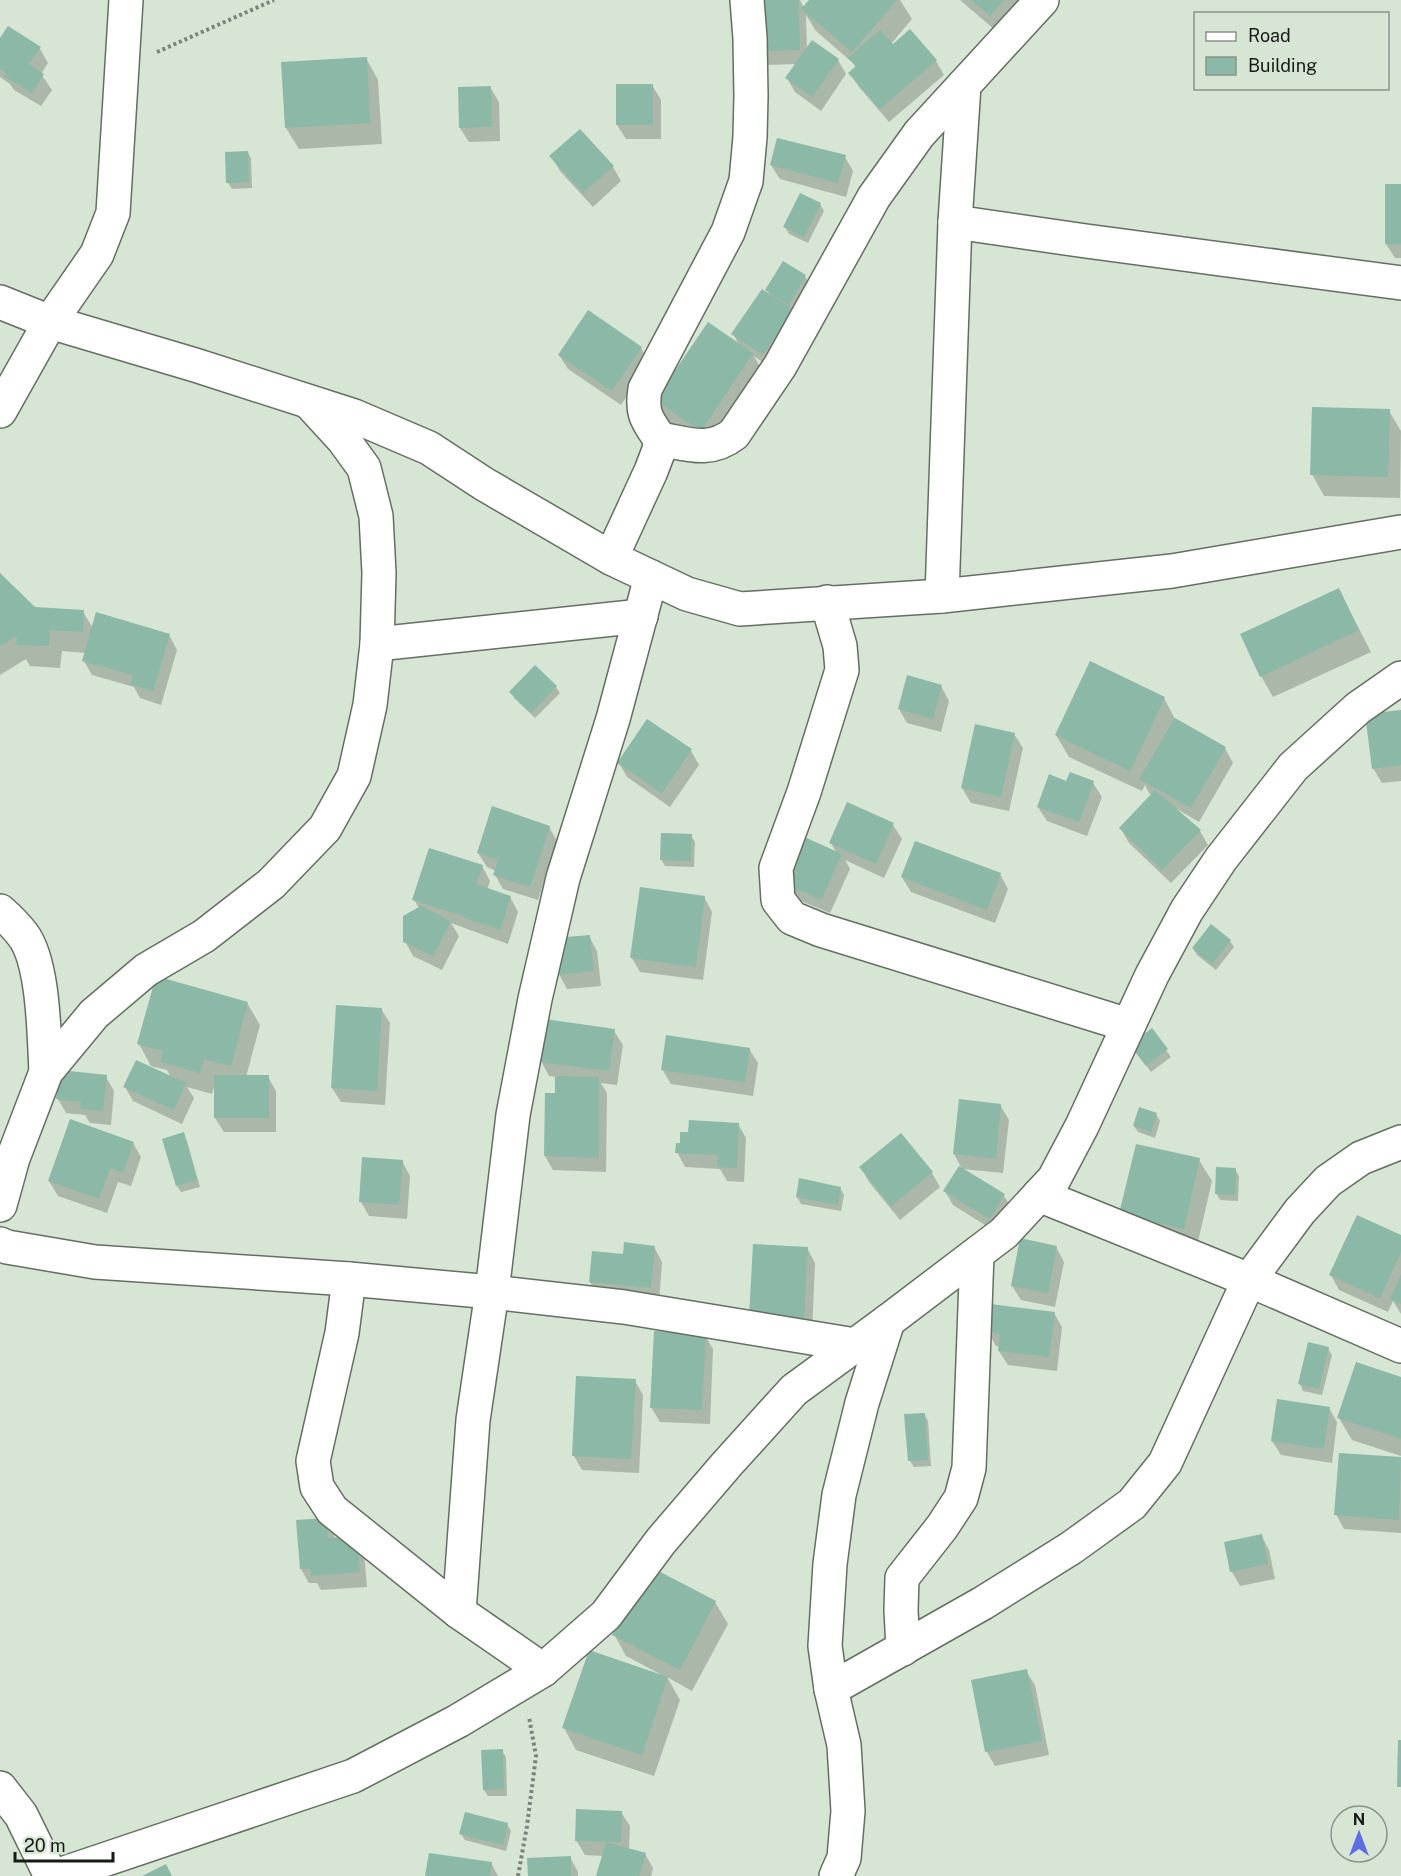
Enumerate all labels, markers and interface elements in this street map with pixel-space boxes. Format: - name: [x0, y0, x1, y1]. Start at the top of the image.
- legend: [1194, 12, 1389, 90]
- text: Road: [1248, 25, 1291, 46]
- text: Building: [1248, 55, 1317, 76]
- north arrow: [1329, 1804, 1389, 1864]
- text: N: [1353, 1810, 1365, 1829]
- scale bar: [15, 1825, 112, 1863]
- text: 20 m: [24, 1835, 66, 1856]

